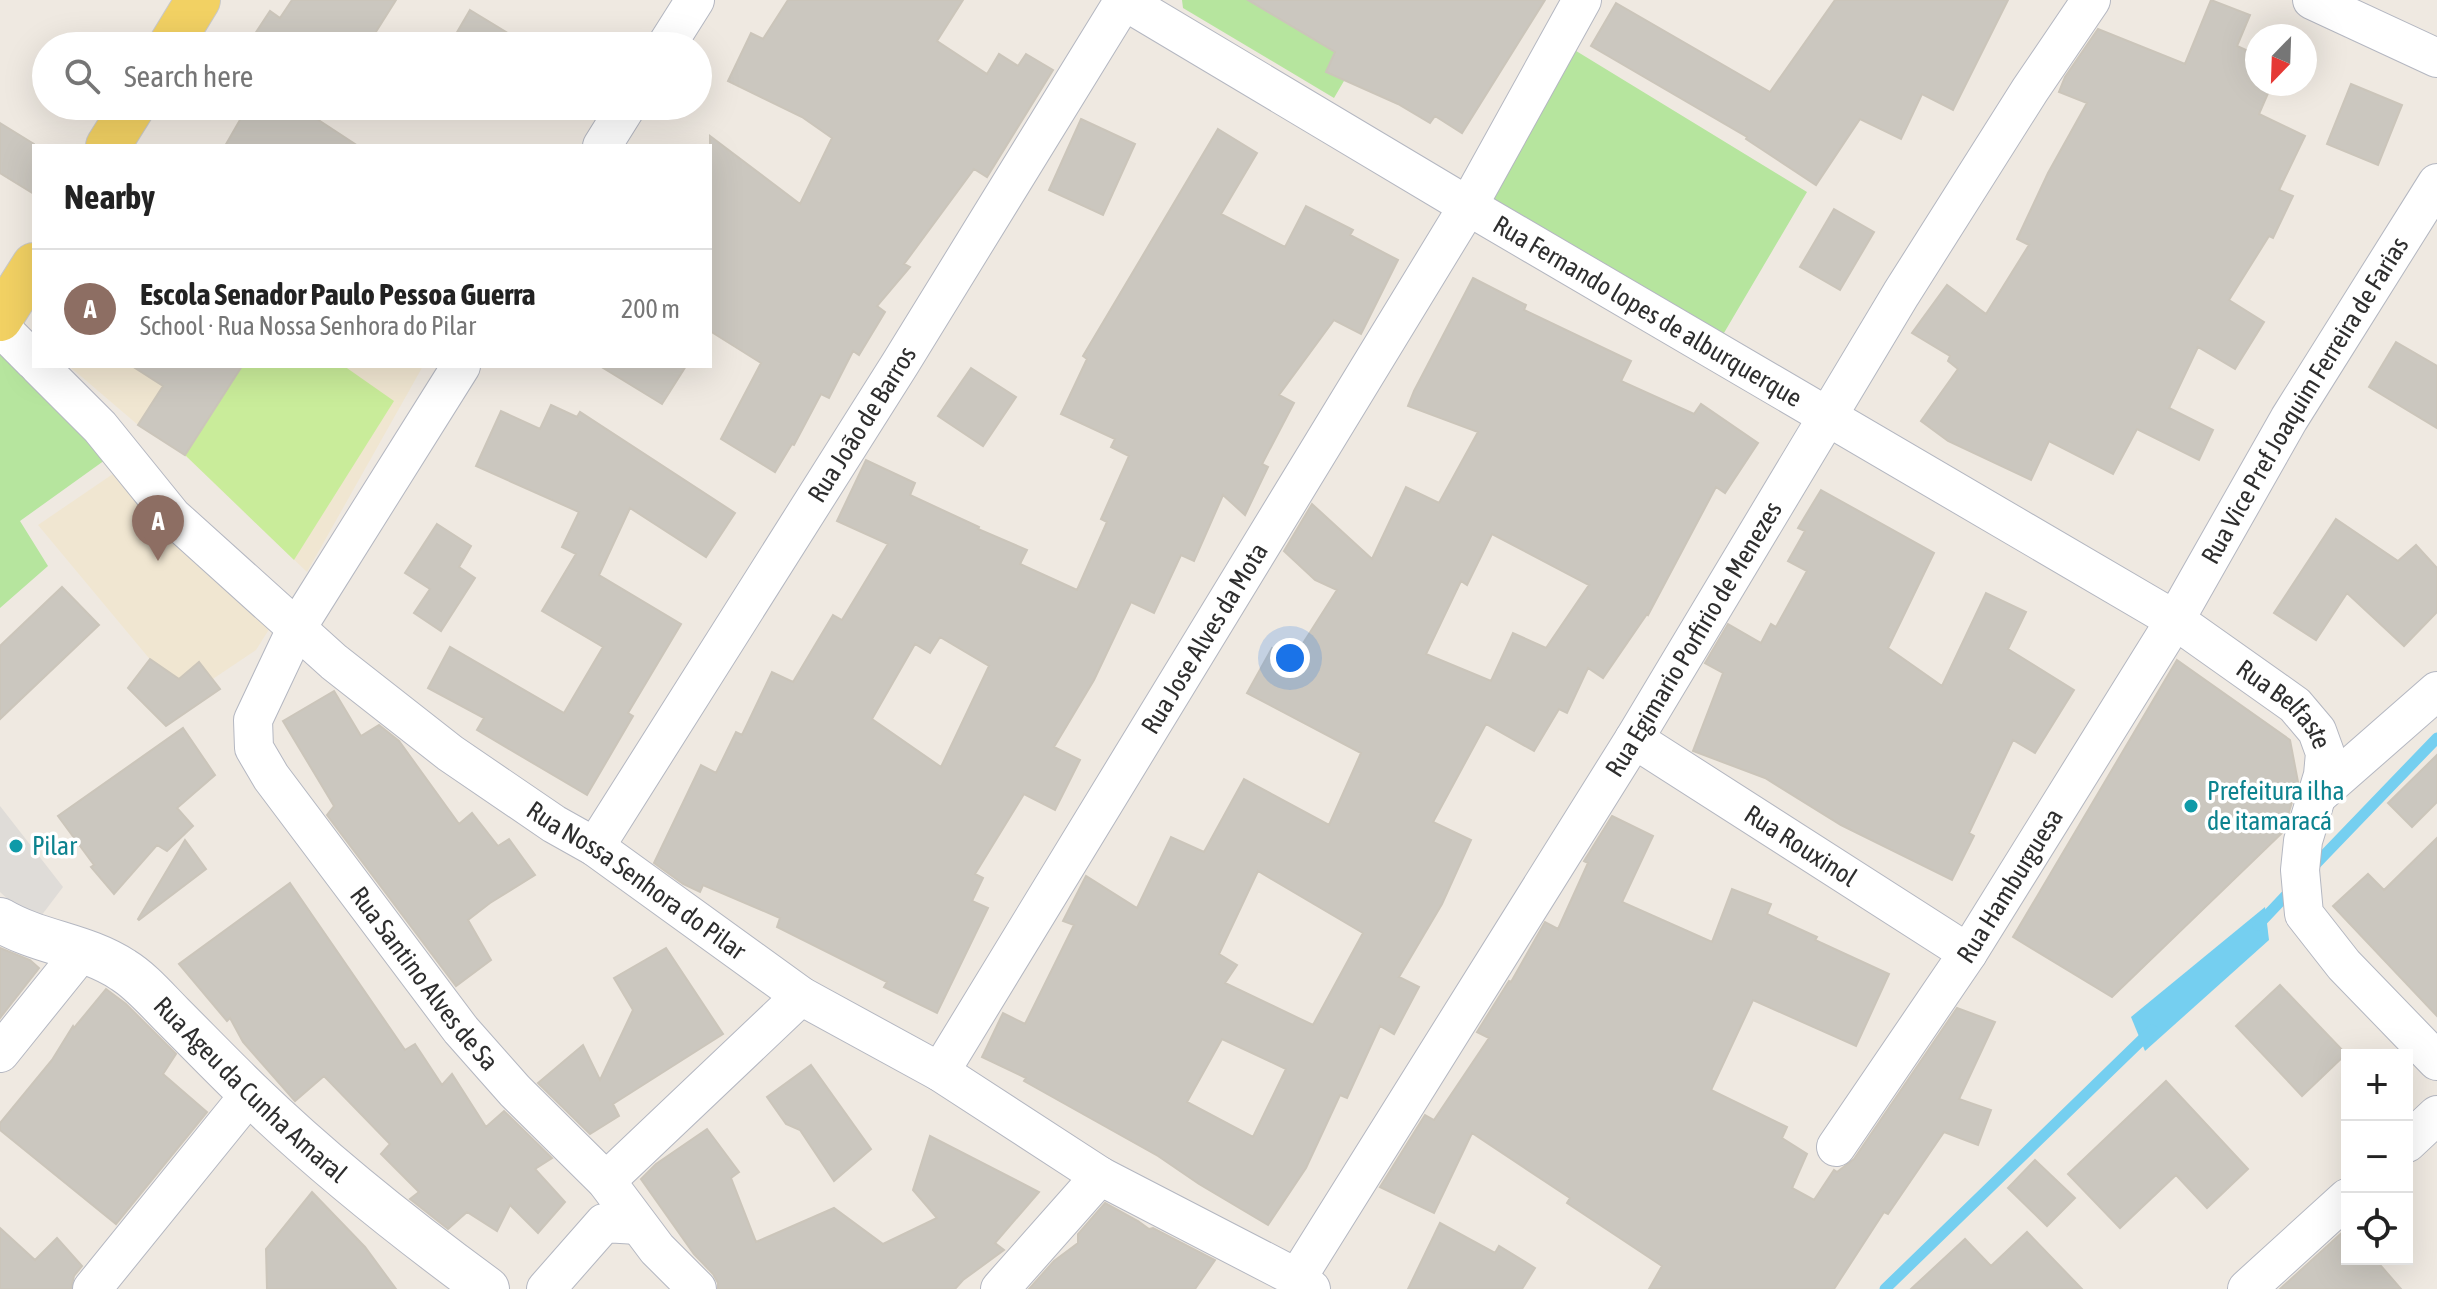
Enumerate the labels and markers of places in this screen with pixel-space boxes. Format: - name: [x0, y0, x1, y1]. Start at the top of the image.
- pin: A: [132, 495, 184, 561]
- place label: Prefeitura ilha de itamaracá: [2207, 776, 2345, 836]
- marker: Prefeitura ilha de itamaracá: [2182, 797, 2200, 815]
- place label: Pilar: [32, 831, 77, 861]
- marker: Pilar: [7, 837, 25, 855]

